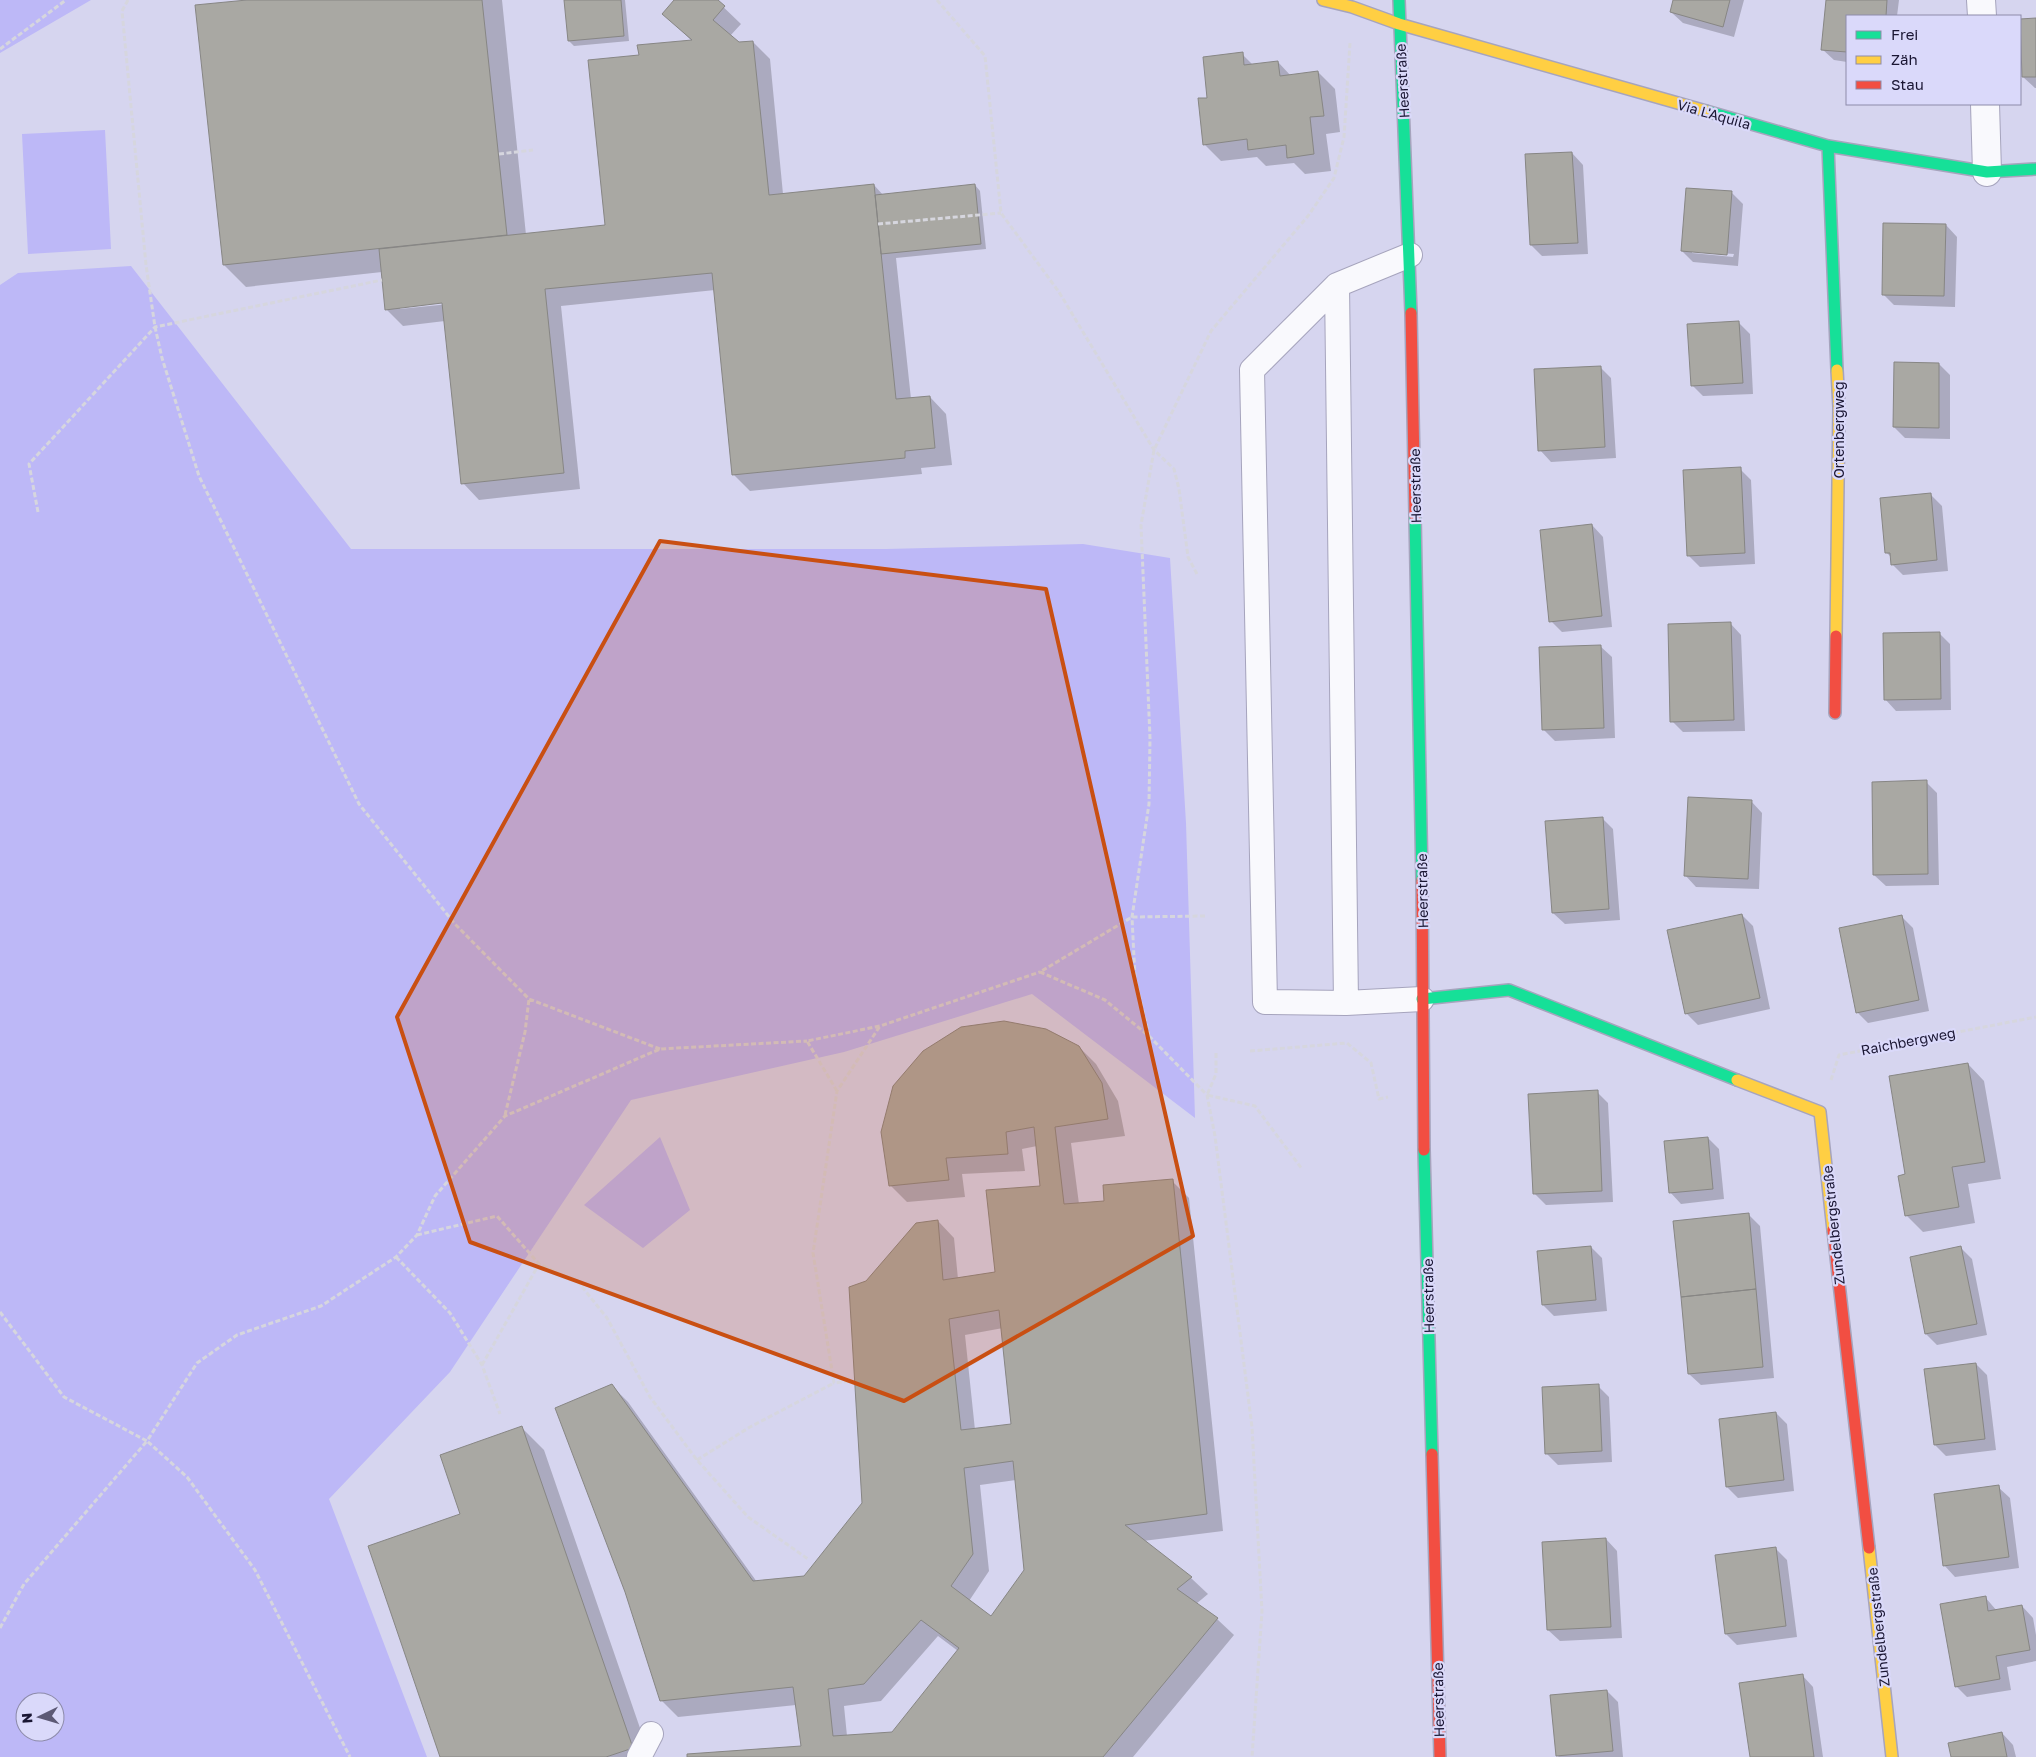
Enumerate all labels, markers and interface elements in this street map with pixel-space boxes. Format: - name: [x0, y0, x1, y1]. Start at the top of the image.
- legend: [1846, 15, 2021, 105]
- text: Frei: [1891, 25, 1918, 43]
- street label: Heerstraße: [1392, 43, 1412, 119]
- text: Zäh: [1891, 50, 1918, 68]
- text: Stau: [1891, 75, 1924, 93]
- street label: Via L'Aquila: [1675, 95, 1753, 133]
- street label: Ortenbergweg: [1830, 381, 1847, 479]
- street label: Heerstraße: [1406, 448, 1424, 524]
- street label: Heerstraße: [1413, 853, 1431, 929]
- street label: Raichbergweg: [1859, 1024, 1957, 1058]
- street label: Zundelbergstraße: [1818, 1165, 1848, 1285]
- street label: Heerstraße: [1419, 1258, 1437, 1334]
- street label: Zundelbergstraße: [1863, 1567, 1893, 1687]
- street label: Heerstraße: [1429, 1662, 1447, 1738]
- north arrow: [15, 1692, 65, 1742]
- text: N: [18, 1712, 35, 1724]

